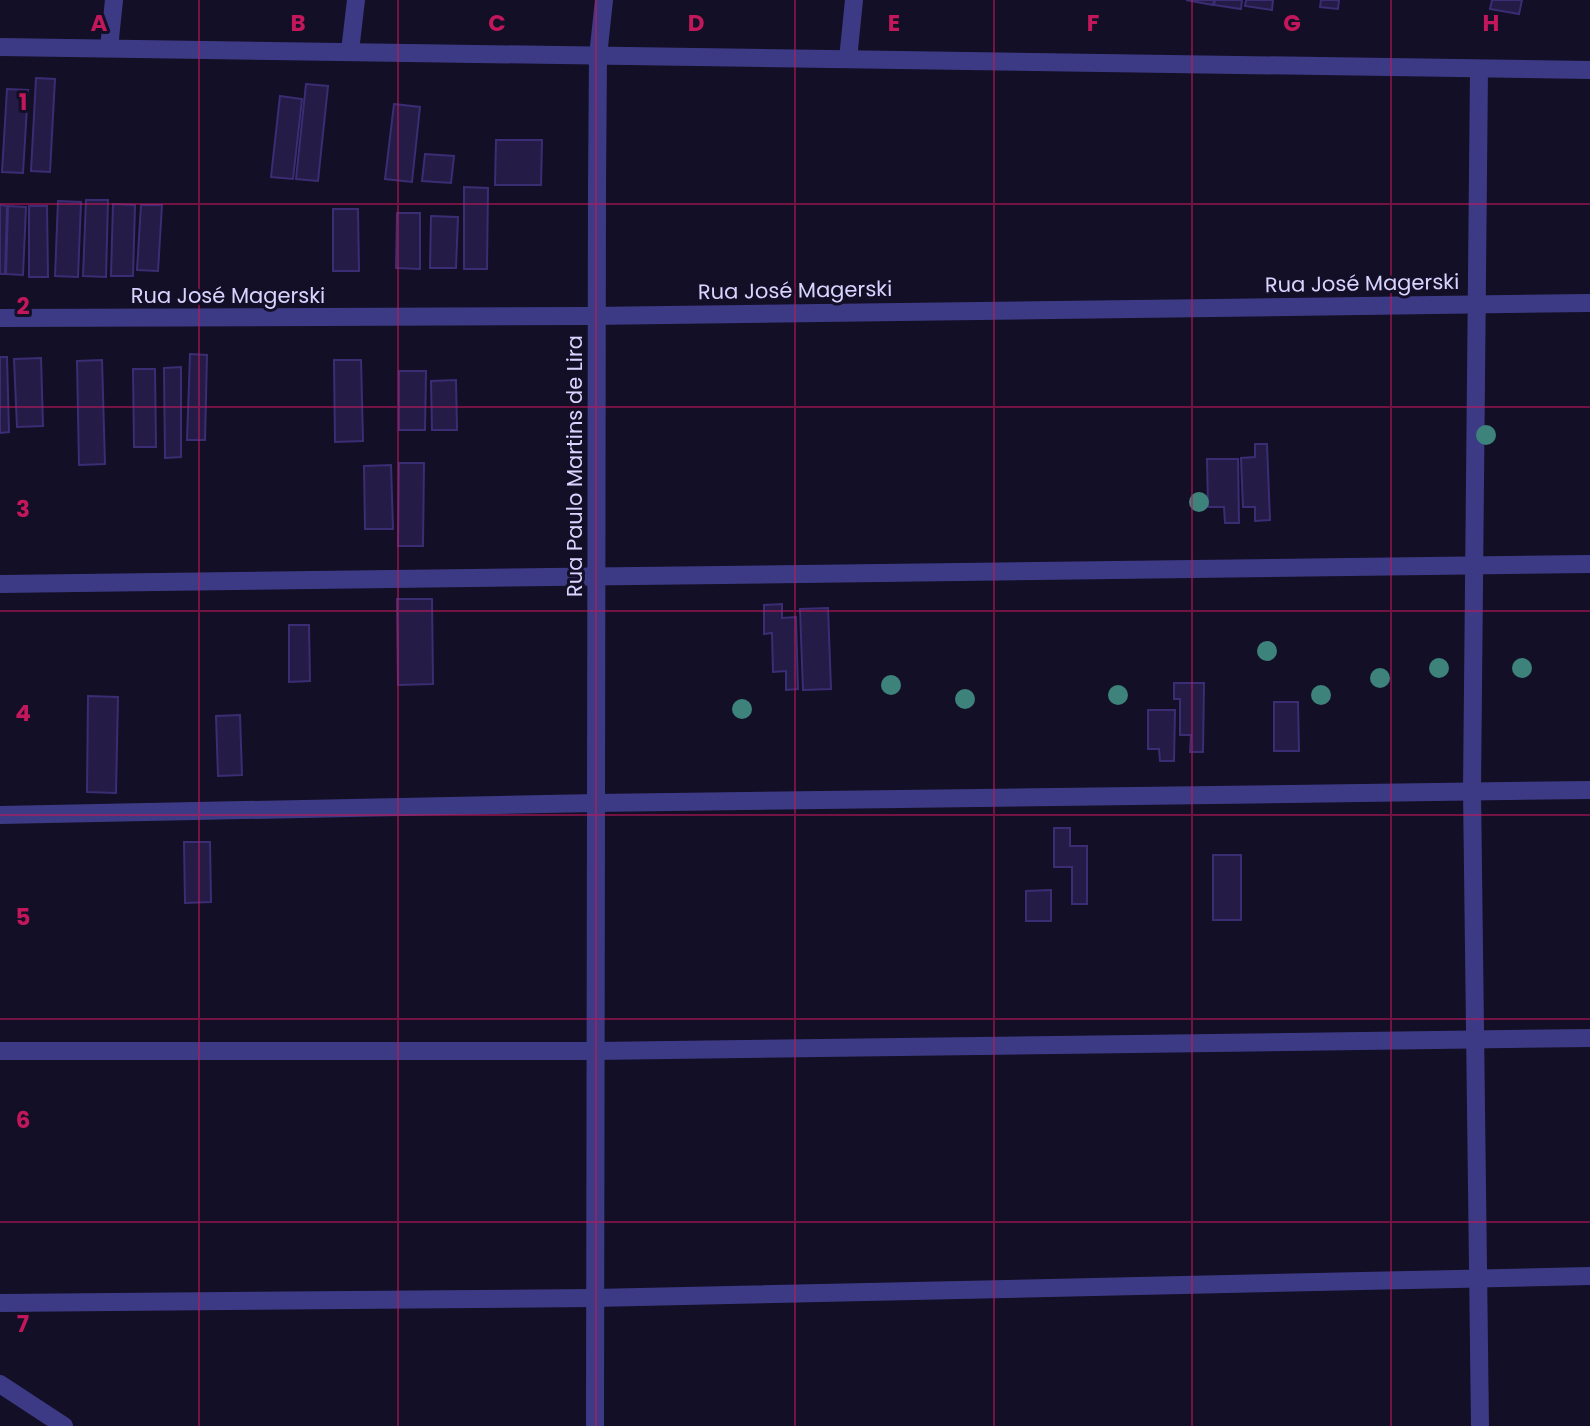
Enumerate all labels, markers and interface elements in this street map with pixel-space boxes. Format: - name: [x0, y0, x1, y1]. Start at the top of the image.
- text: A: [91, 7, 108, 39]
- text: B: [290, 7, 306, 39]
- text: C: [488, 7, 506, 39]
- text: D: [688, 7, 704, 39]
- text: E: [888, 7, 900, 39]
- text: F: [1087, 7, 1099, 39]
- text: G: [1283, 7, 1301, 39]
- text: H: [1483, 7, 1499, 39]
- text: 1: [19, 86, 27, 118]
- street label: Rua José Magerski: [1265, 267, 1459, 299]
- street label: Rua José Magerski: [698, 274, 892, 306]
- street label: Rua José Magerski: [131, 281, 325, 310]
- text: 2: [16, 290, 30, 322]
- street label: Rua Paulo Martins de Lira: [560, 335, 589, 597]
- text: 3: [16, 493, 30, 525]
- text: 4: [15, 697, 31, 729]
- text: 5: [16, 901, 30, 933]
- text: 6: [16, 1104, 30, 1136]
- text: 7: [17, 1308, 29, 1340]

